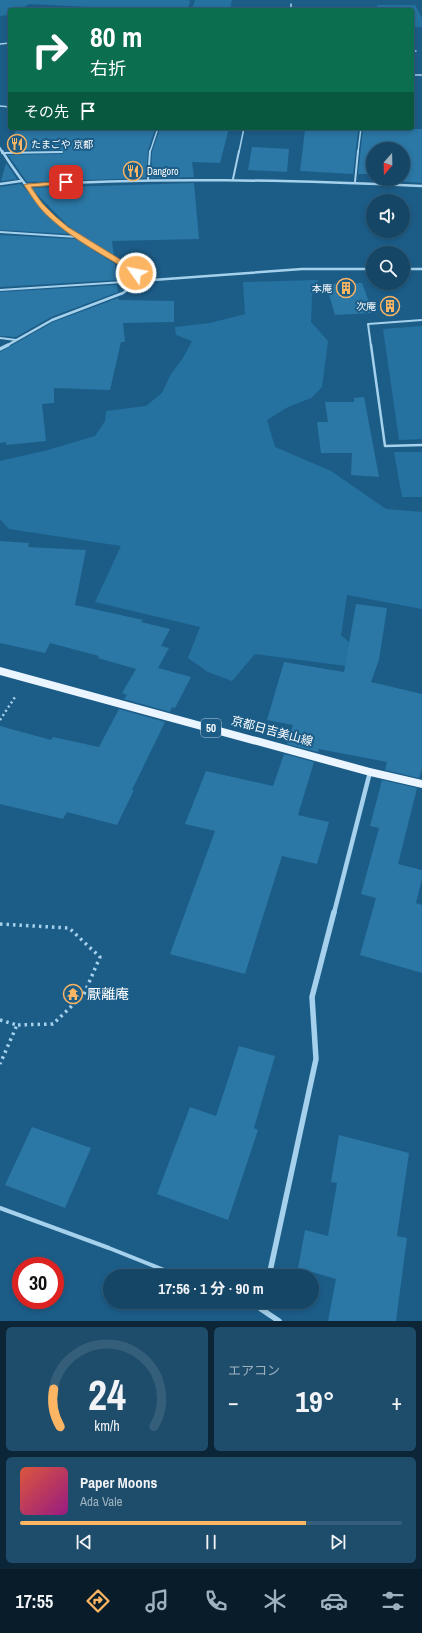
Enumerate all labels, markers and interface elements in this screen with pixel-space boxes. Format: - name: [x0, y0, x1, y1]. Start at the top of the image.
- text: 80 m: [90, 18, 142, 56]
- icon: right: [24, 24, 76, 76]
- text: 右折: [90, 56, 126, 81]
- icon: arrive: [77, 100, 99, 122]
- text: その先: [24, 101, 69, 122]
- restaurant icon: たまごや 京都: [6, 133, 28, 155]
- place label: たまごや 京都: [31, 138, 93, 151]
- north arrow: [366, 142, 410, 186]
- map controls: [366, 142, 410, 290]
- restaurant icon: Dangoro: [122, 160, 144, 182]
- pin: [49, 165, 83, 199]
- place label: Dangoro: [147, 165, 179, 178]
- icon: arrive: [55, 171, 77, 193]
- button: sound: [366, 194, 410, 238]
- button: search: [366, 246, 410, 290]
- position arrow: [115, 252, 157, 294]
- building icon: 本庵: [335, 277, 357, 299]
- place label: 本庵: [312, 282, 332, 295]
- building icon: 次庵: [379, 295, 401, 317]
- place label: 次庵: [356, 300, 376, 313]
- street label: 京都日吉美山線: [229, 712, 315, 750]
- road number: 50: [201, 719, 221, 737]
- temple icon: 厭離庵: [62, 983, 84, 1005]
- place label: 厭離庵: [87, 985, 129, 1003]
- speed limit sign: 30: [12, 1257, 64, 1309]
- text: 17:56 · 1 分 · 90 m: [158, 1278, 264, 1299]
- text: エアコン: [228, 1362, 280, 1379]
- text: 24: [88, 1367, 126, 1423]
- text: 19°: [295, 1381, 335, 1421]
- text: −: [228, 1387, 239, 1417]
- text: +: [391, 1387, 402, 1417]
- text: km/h: [94, 1416, 120, 1435]
- text: Paper Moons: [80, 1472, 157, 1493]
- text: Ada Vale: [80, 1493, 122, 1510]
- icon: previous: [73, 1531, 95, 1553]
- icon: pause: [200, 1531, 222, 1553]
- icon: next: [327, 1531, 349, 1553]
- icon: directions: [84, 1587, 112, 1615]
- icon: music: [143, 1587, 171, 1615]
- icon: phone: [202, 1587, 230, 1615]
- icon: climate: [261, 1587, 289, 1615]
- icon: car: [320, 1587, 348, 1615]
- icon: filters: [379, 1587, 407, 1615]
- text: 17:55: [15, 1589, 53, 1614]

